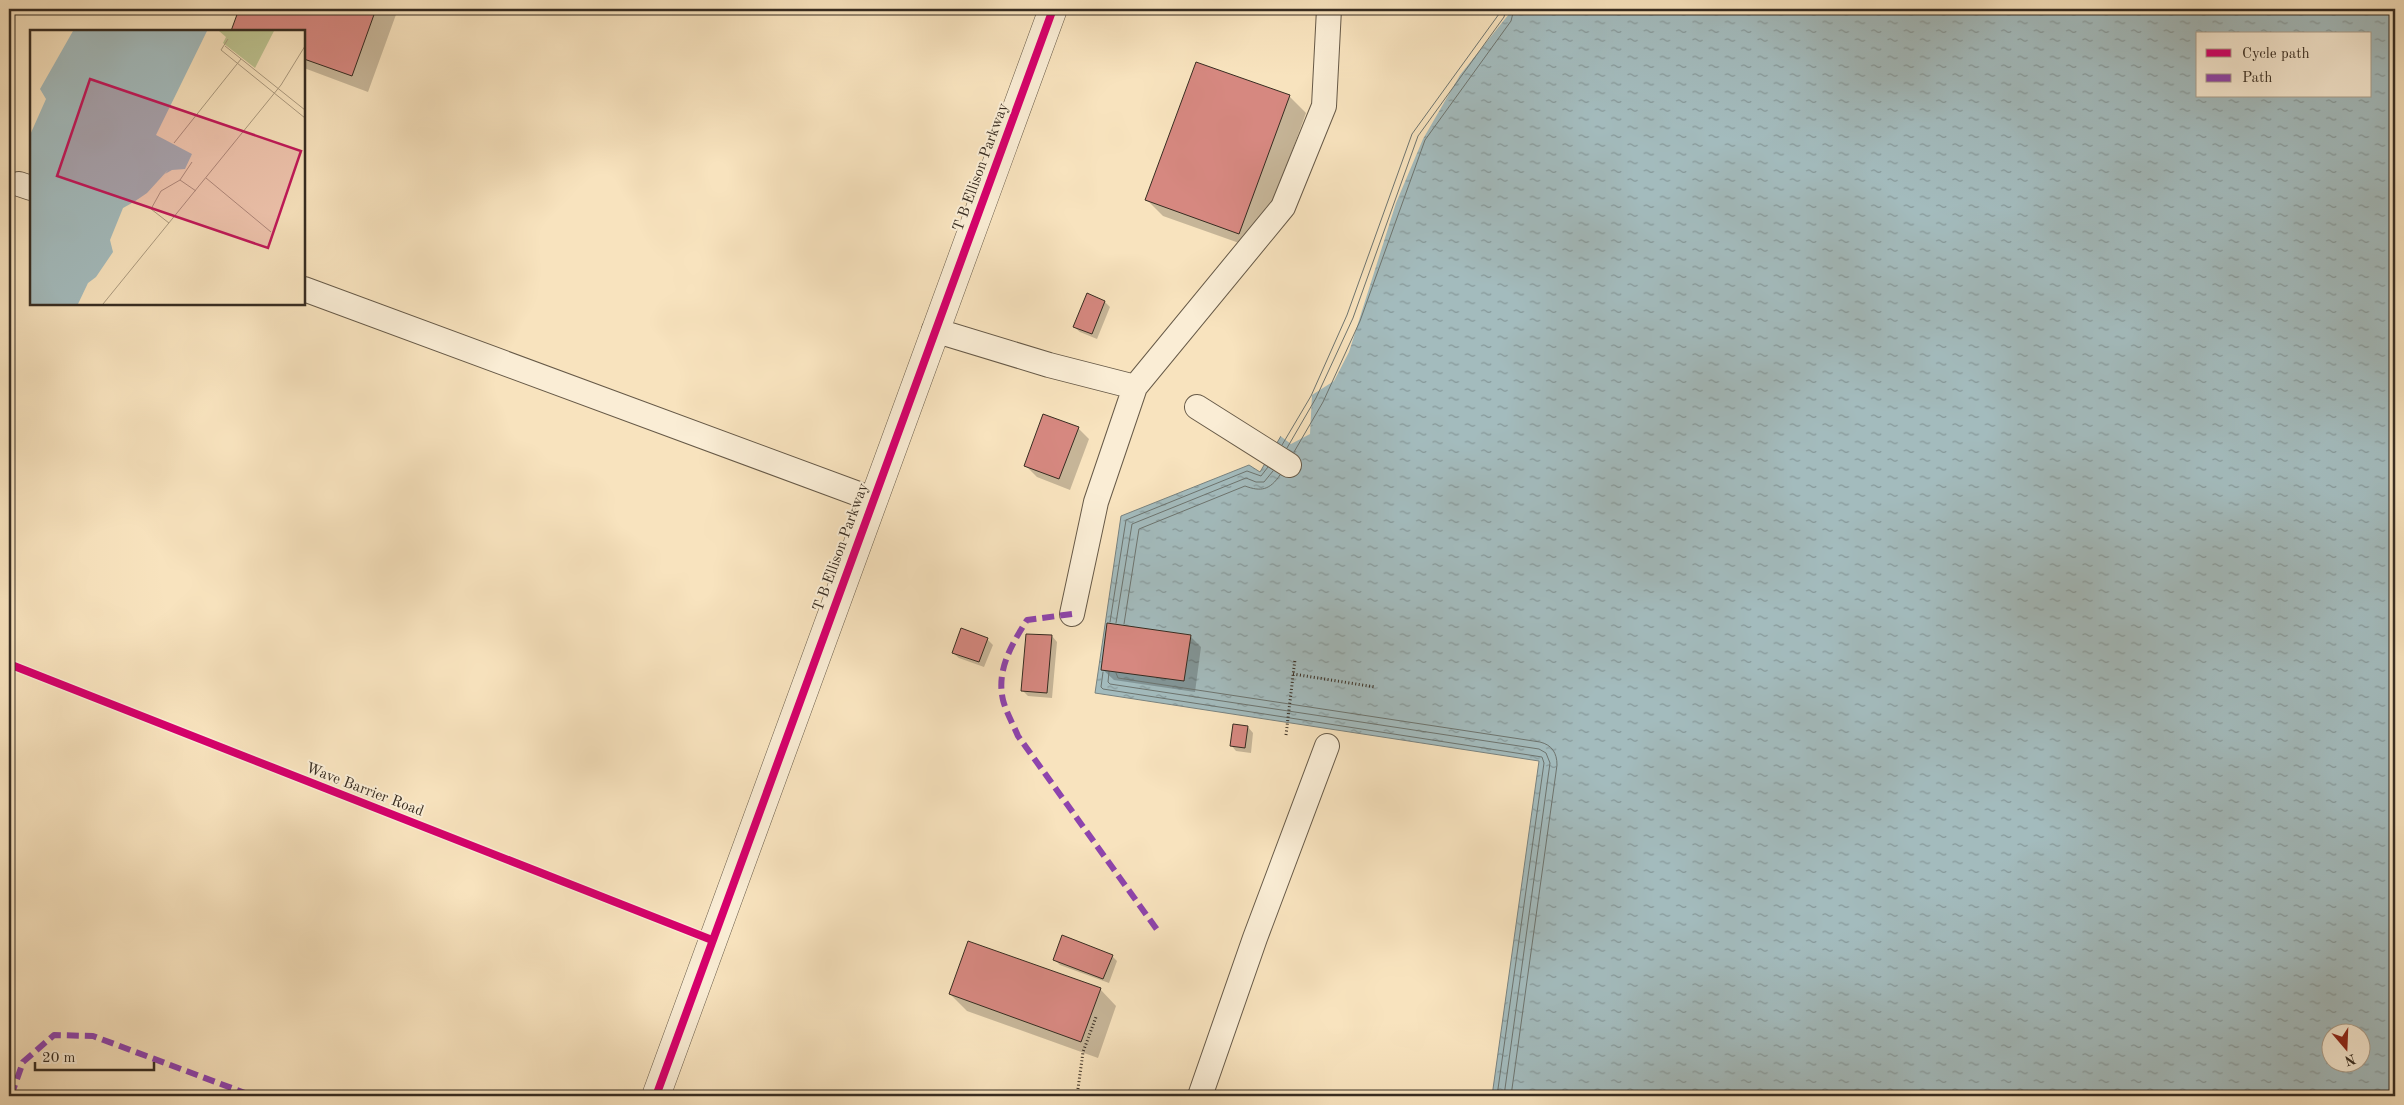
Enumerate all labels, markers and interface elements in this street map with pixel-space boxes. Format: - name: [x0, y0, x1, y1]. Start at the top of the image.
- inset map: [30, 30, 305, 305]
- legend: [2196, 32, 2372, 98]
- text: Cycle path: [2242, 47, 2310, 62]
- text: Path: [2242, 71, 2272, 86]
- street label: T B Ellison Parkway: [951, 101, 1012, 234]
- street label: T B Ellison Parkway: [811, 481, 872, 614]
- street label: Wave Barrier Road: [303, 761, 426, 820]
- north arrow: [2322, 1022, 2372, 1072]
- scale bar: [35, 1040, 154, 1072]
- text: 20 m: [42, 1051, 76, 1066]
- text: N: [2342, 1051, 2357, 1068]

